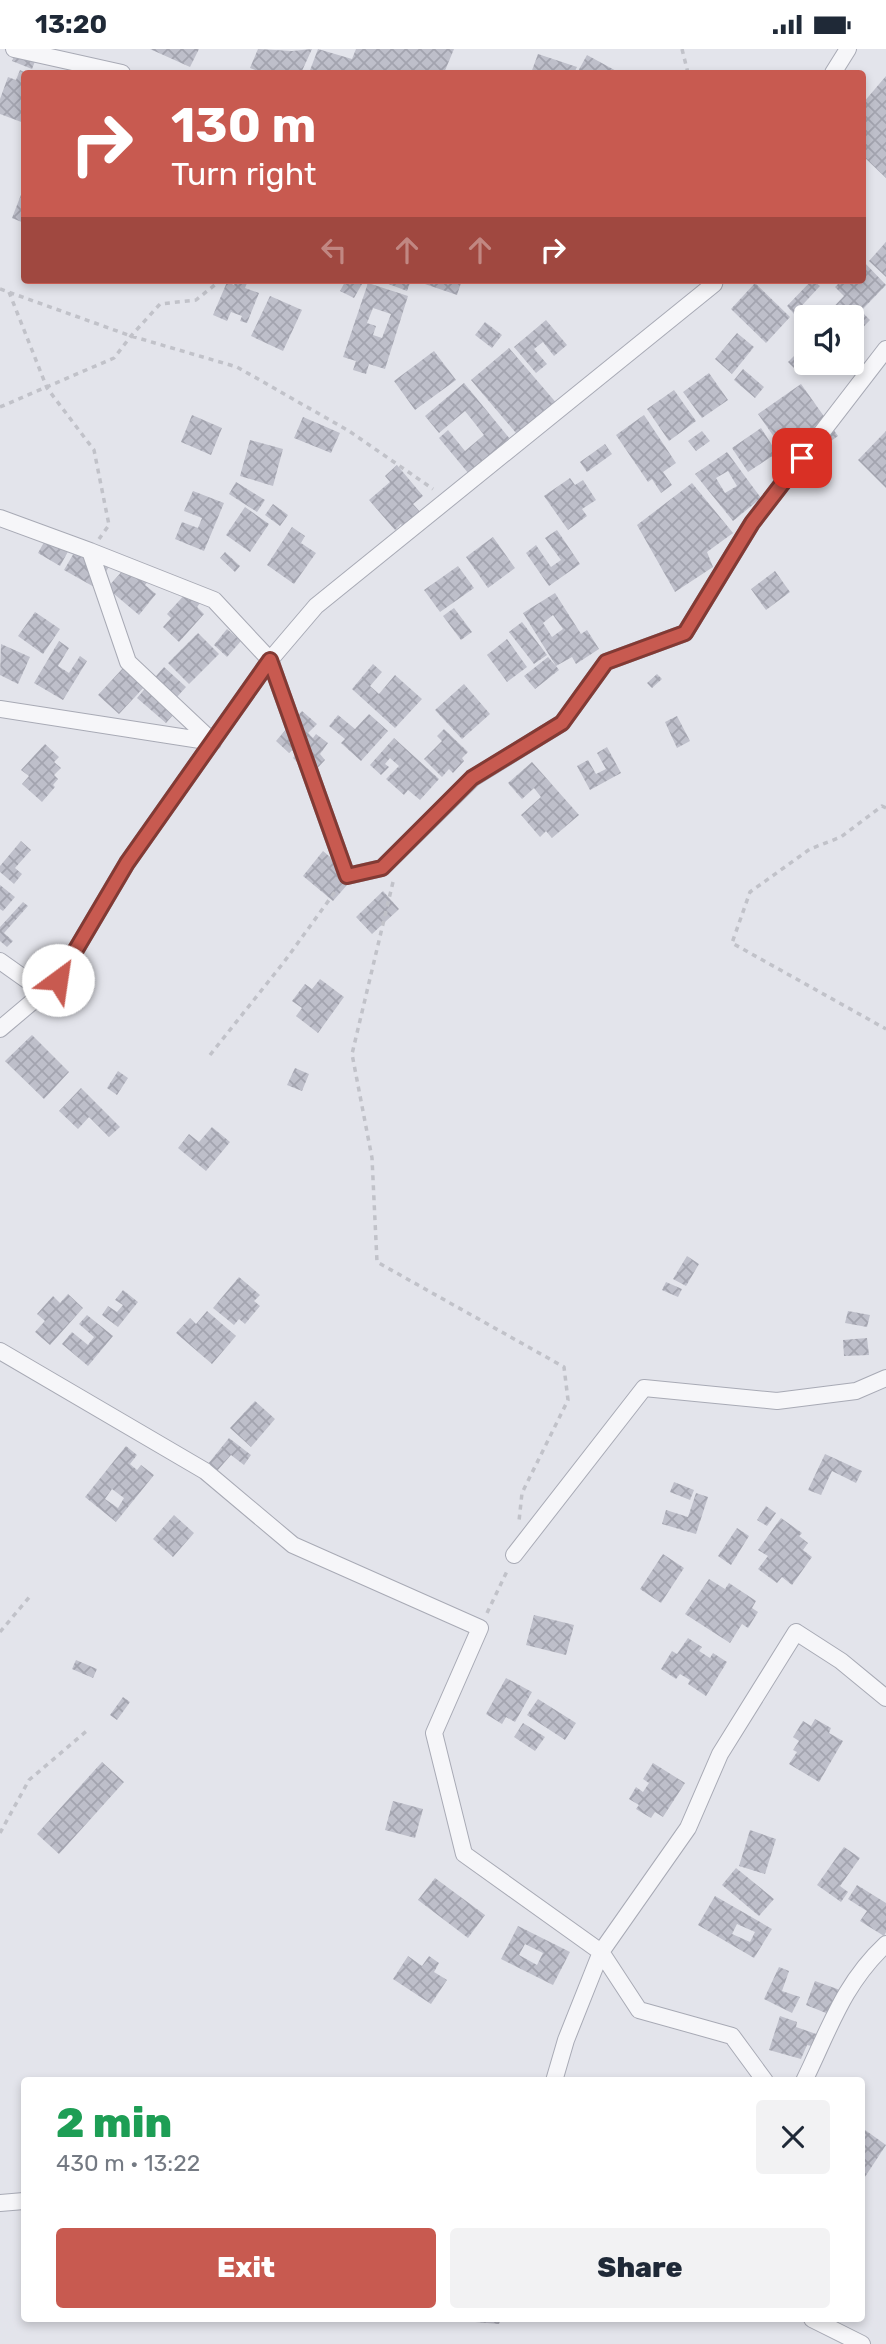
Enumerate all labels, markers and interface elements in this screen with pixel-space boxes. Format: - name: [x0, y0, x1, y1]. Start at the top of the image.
- text: 13:20: [35, 9, 107, 40]
- text: 130 m: [171, 96, 316, 154]
- icon: right: [56, 98, 147, 189]
- text: Turn right: [171, 155, 316, 193]
- icon: left: [315, 231, 353, 269]
- icon: ahead: [388, 231, 426, 269]
- icon: ahead: [461, 231, 499, 269]
- icon: right: [534, 231, 572, 269]
- map controls: [794, 305, 864, 375]
- button: sound: [794, 305, 864, 375]
- pin: [772, 428, 832, 488]
- icon: arrive: [783, 439, 821, 477]
- position arrow: [21, 943, 95, 1017]
- text: 2 min: [56, 2098, 172, 2148]
- button: close: [756, 2100, 830, 2174]
- text: 430 m · 13:22: [56, 2149, 200, 2177]
- button: Exit: [56, 2228, 436, 2308]
- button: Share: [450, 2228, 830, 2308]

